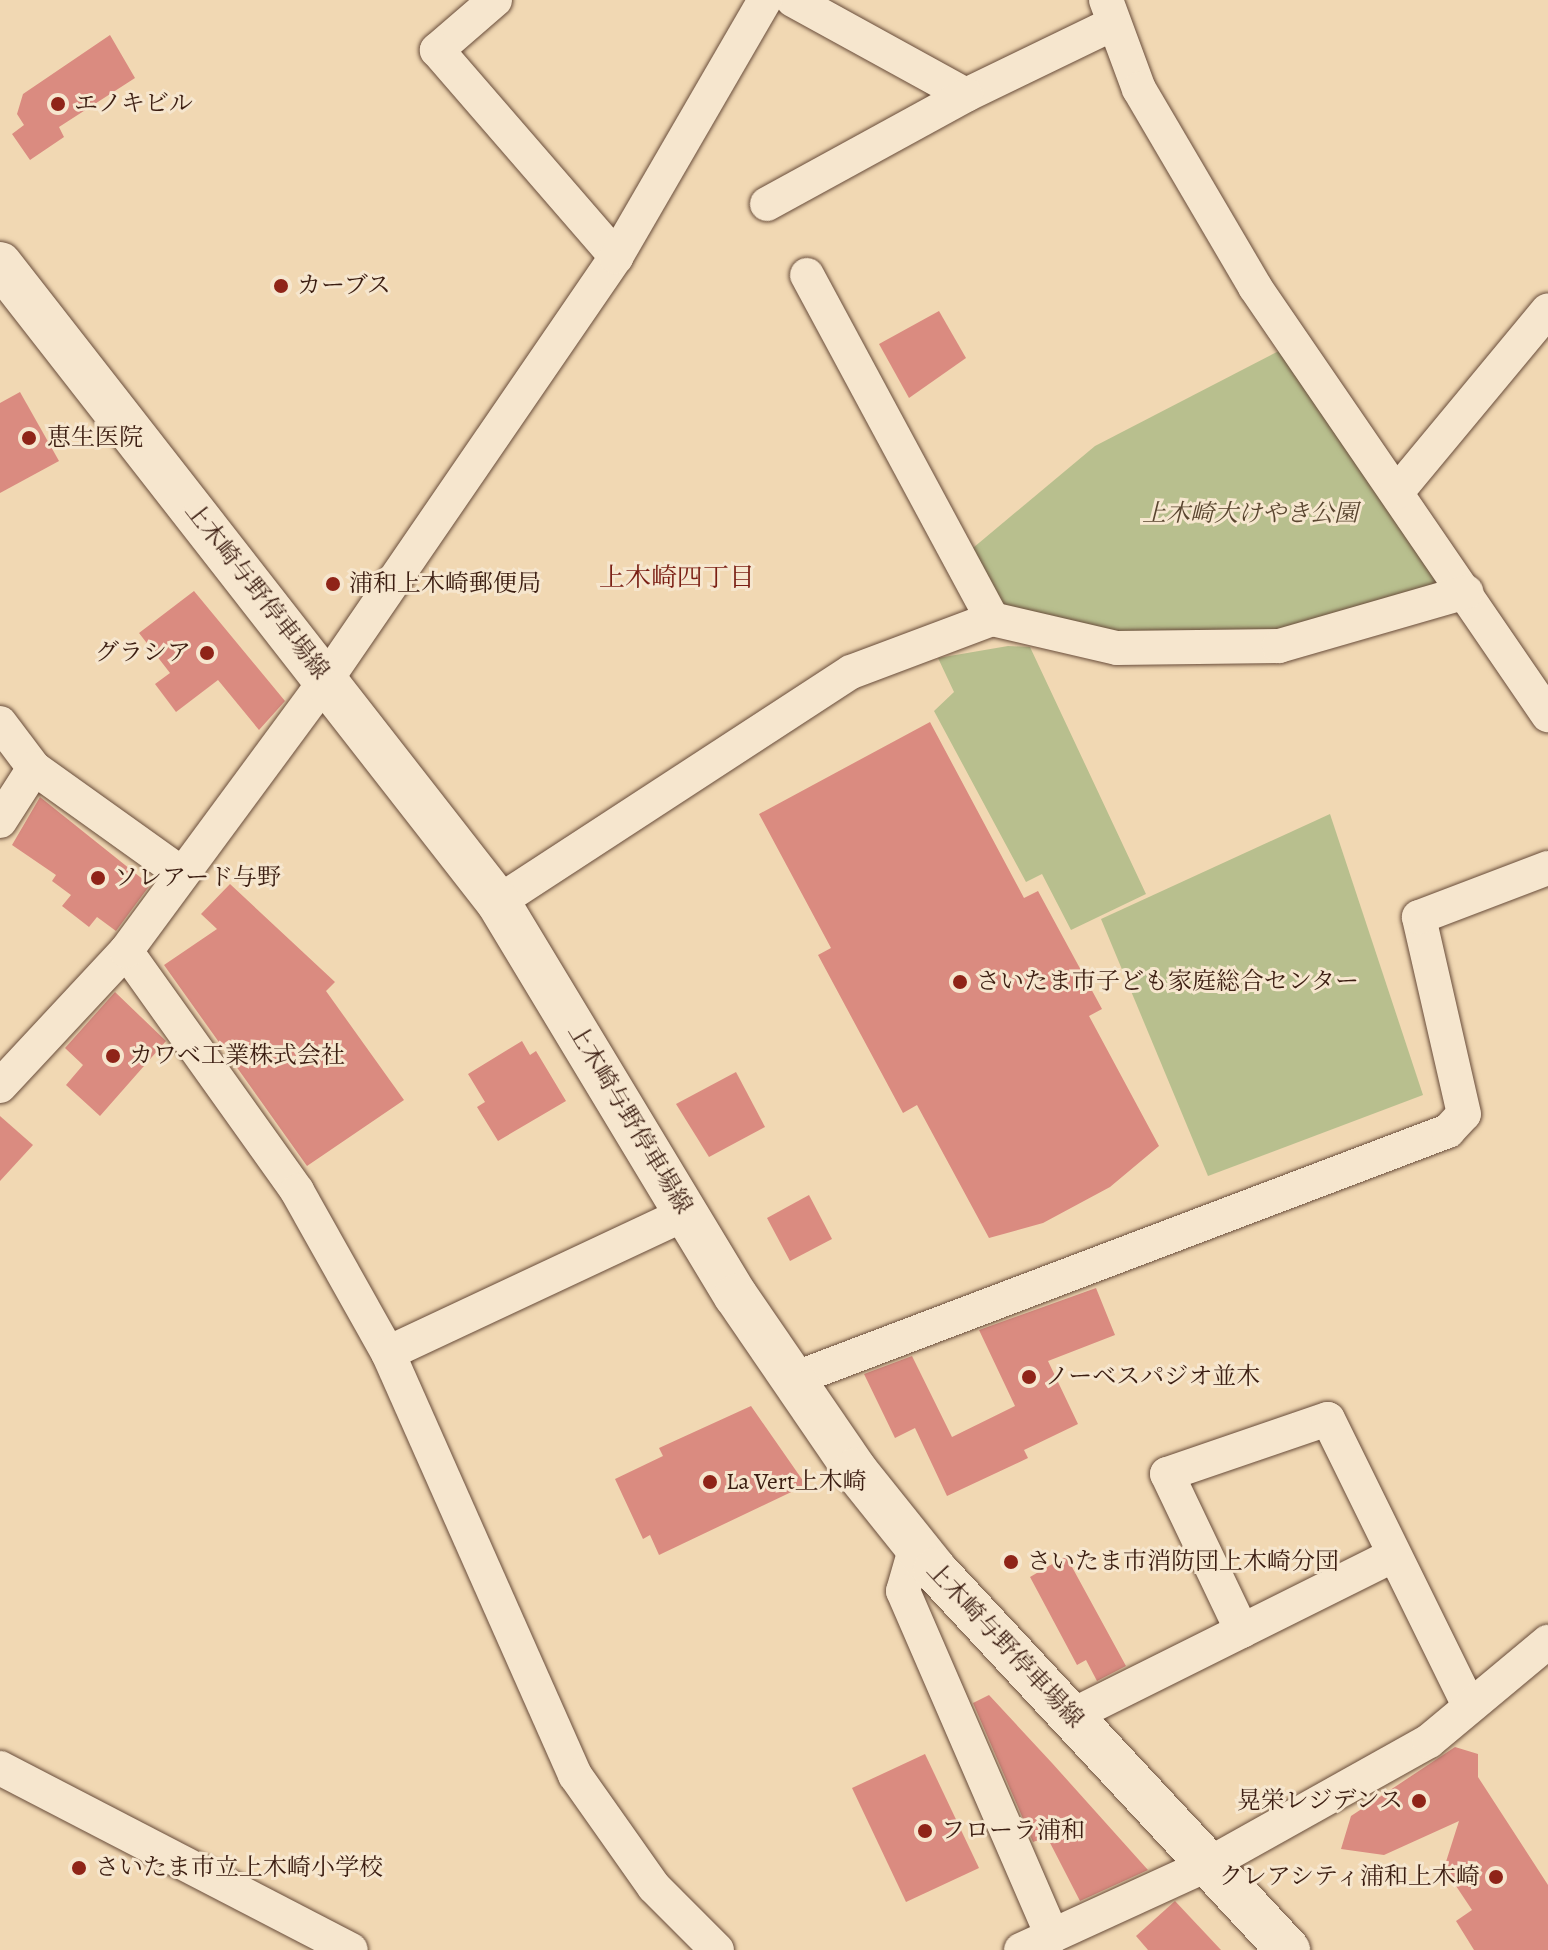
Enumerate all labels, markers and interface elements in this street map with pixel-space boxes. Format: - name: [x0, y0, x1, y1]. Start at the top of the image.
- place label: エノキビル: [74, 90, 194, 118]
- marker: エノキビル: [49, 95, 67, 113]
- place label: カーブス: [297, 272, 393, 300]
- marker: カーブス: [272, 277, 290, 295]
- place label: 恵生医院: [47, 424, 143, 452]
- marker: 恵生医院: [18, 427, 40, 449]
- street label: 上木崎与野停車場線: [179, 497, 335, 685]
- park label: 上木崎大けやき公園: [1142, 500, 1358, 528]
- district label: 上木崎四丁目: [599, 562, 755, 594]
- place label: 浦和上木崎郵便局: [349, 570, 541, 598]
- marker: 浦和上木崎郵便局: [324, 575, 342, 593]
- place label: グラシア: [95, 639, 191, 667]
- marker: グラシア: [198, 644, 216, 662]
- place label: ソレアード与野: [114, 864, 281, 892]
- marker: ソレアード与野: [89, 869, 107, 887]
- place label: さいたま市子ども家庭総合センター: [976, 968, 1360, 996]
- marker: さいたま市子ども家庭総合センター: [951, 973, 969, 991]
- street label: 上木崎与野停車場線: [562, 1019, 698, 1219]
- place label: カワベ工業株式会社: [129, 1042, 345, 1070]
- marker: カワベ工業株式会社: [104, 1047, 122, 1065]
- place label: ノーベスパジオ並木: [1045, 1363, 1260, 1391]
- marker: ノーベスパジオ並木: [1020, 1368, 1038, 1386]
- place label: La Vert上木崎: [726, 1468, 867, 1496]
- marker: La Vert上木崎: [701, 1473, 719, 1491]
- place label: さいたま市消防団上木崎分団: [1027, 1548, 1339, 1576]
- marker: さいたま市消防団上木崎分団: [1002, 1553, 1020, 1571]
- street label: 上木崎与野停車場線: [921, 1556, 1089, 1734]
- place label: 晃栄レジデンス: [1235, 1787, 1403, 1815]
- marker: 晃栄レジデンス: [1410, 1792, 1428, 1810]
- place label: フローラ浦和: [941, 1817, 1085, 1845]
- marker: フローラ浦和: [916, 1822, 934, 1840]
- place label: さいたま市立上木崎小学校: [95, 1854, 383, 1882]
- marker: さいたま市立上木崎小学校: [70, 1859, 88, 1877]
- place label: クレアシティ浦和上木崎: [1216, 1863, 1480, 1891]
- marker: クレアシティ浦和上木崎: [1487, 1868, 1505, 1886]

